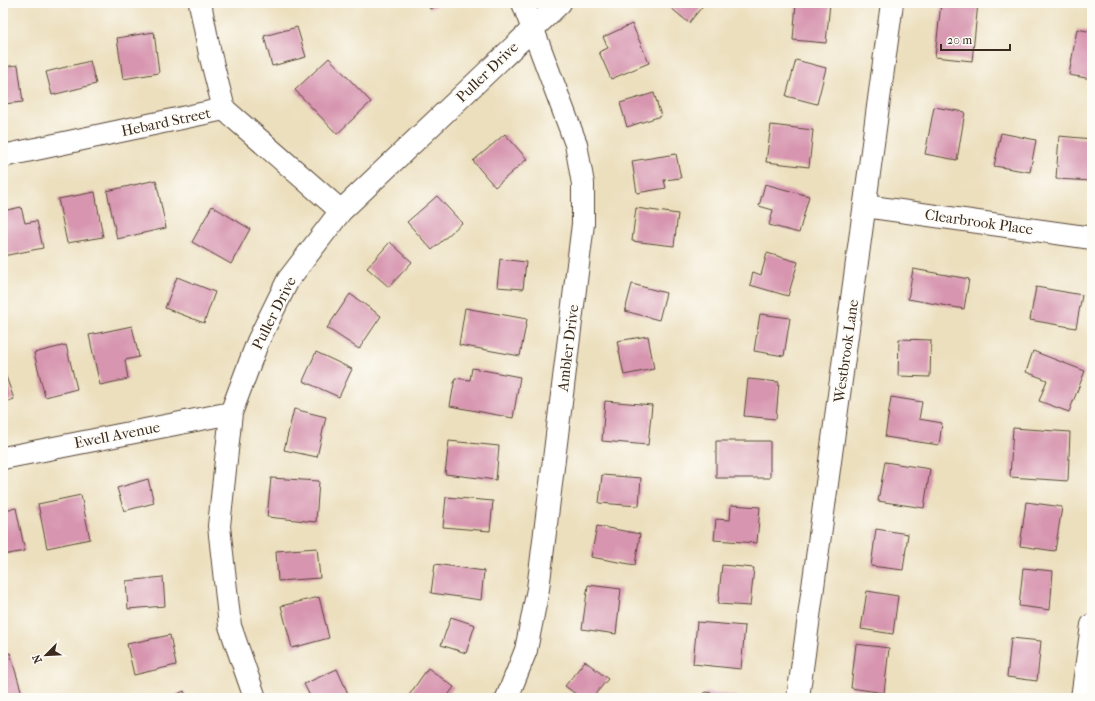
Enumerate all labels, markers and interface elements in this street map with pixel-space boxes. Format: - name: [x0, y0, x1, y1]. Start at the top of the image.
- scale bar: [941, 26, 1010, 52]
- text: 20 m: [947, 33, 972, 47]
- street label: Puller Drive: [452, 38, 522, 106]
- street label: Hebard Street: [120, 104, 213, 140]
- street label: Clearbrook Place: [924, 205, 1035, 239]
- street label: Puller Drive: [248, 273, 300, 352]
- street label: Westbrook Lane: [830, 298, 862, 405]
- street label: Ambler Drive: [554, 303, 582, 394]
- street label: Ewell Avenue: [73, 418, 162, 452]
- north arrow: [26, 635, 66, 675]
- text: N: [29, 652, 45, 665]

